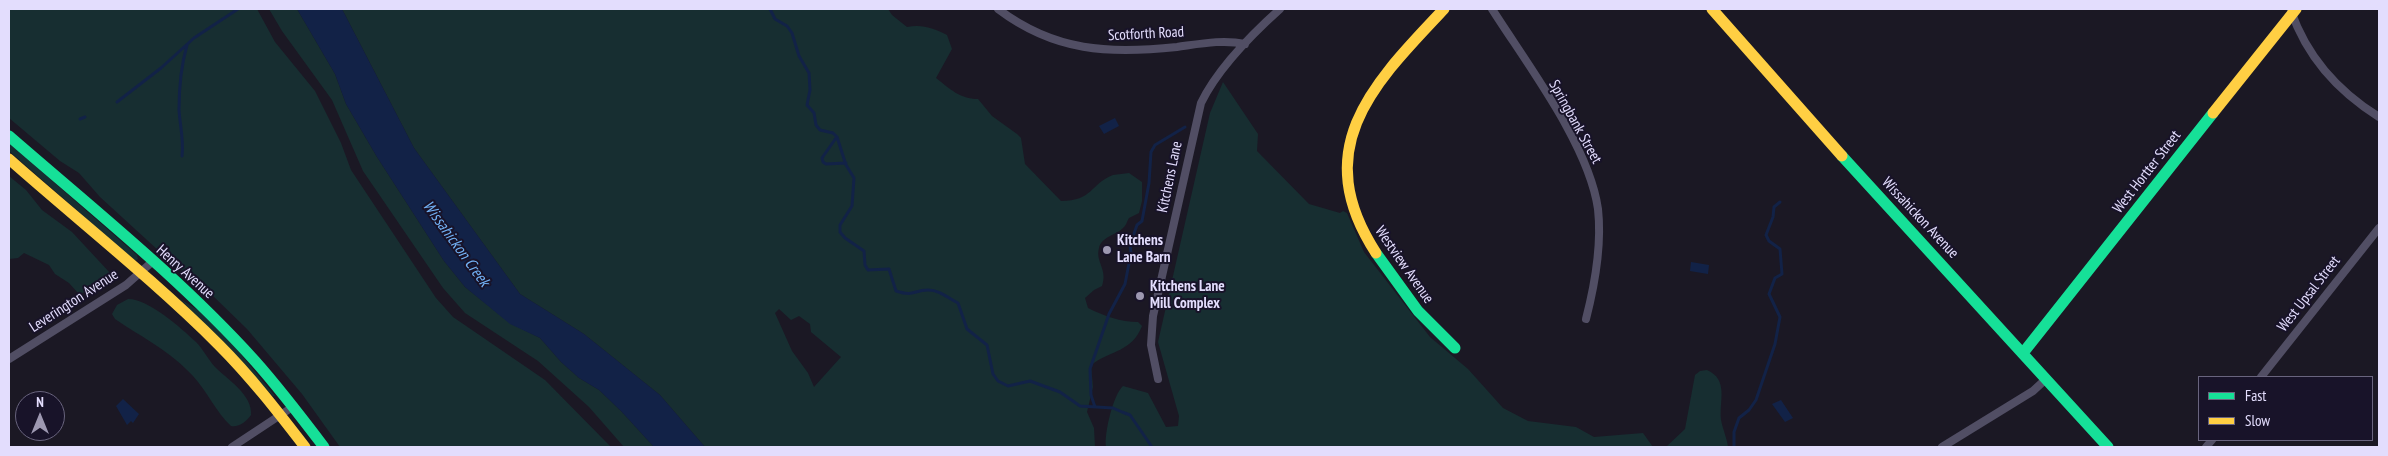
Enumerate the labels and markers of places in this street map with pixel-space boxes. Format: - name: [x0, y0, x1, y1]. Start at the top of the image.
- place label: Kitchens Lane Barn: [1117, 232, 1170, 267]
- marker: Kitchens Lane Barn: [1101, 244, 1113, 256]
- place label: Kitchens Lane Mill Complex: [1150, 278, 1225, 313]
- marker: Kitchens Lane Mill Complex: [1134, 290, 1146, 302]

